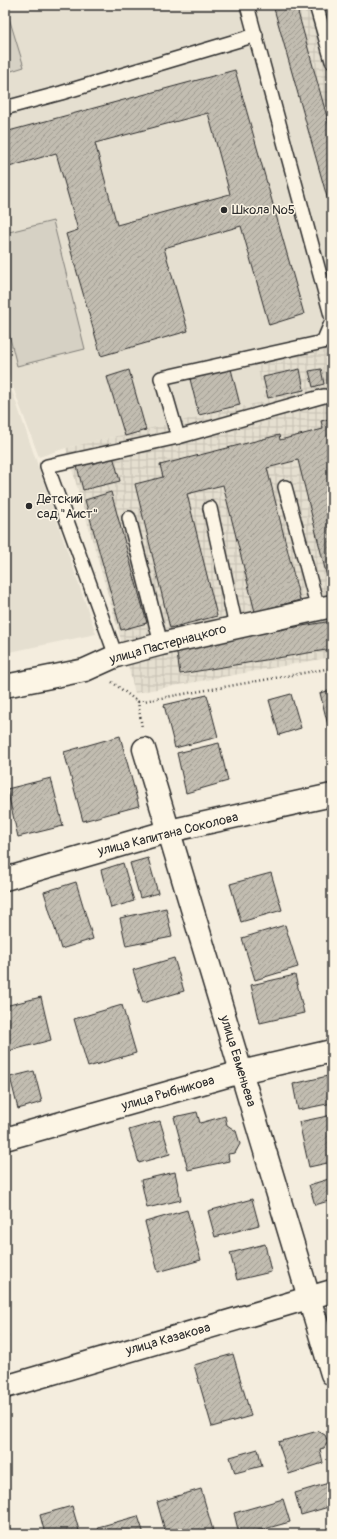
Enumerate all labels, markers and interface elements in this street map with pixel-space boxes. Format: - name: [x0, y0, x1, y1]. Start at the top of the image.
- place label: Школа №5: [232, 202, 295, 218]
- marker: Школа №5: [219, 205, 229, 215]
- place label: Детский сад "Аист": [36, 491, 98, 522]
- marker: Детский сад "Аист": [24, 501, 34, 511]
- street label: улица Пастернацкого: [107, 621, 228, 668]
- street label: улица Капитана Соколова: [95, 809, 240, 859]
- street label: улица Евменьева: [216, 1012, 259, 1109]
- street label: улица Рыбникова: [119, 1072, 216, 1114]
- street label: улица Казакова: [123, 1319, 212, 1359]

